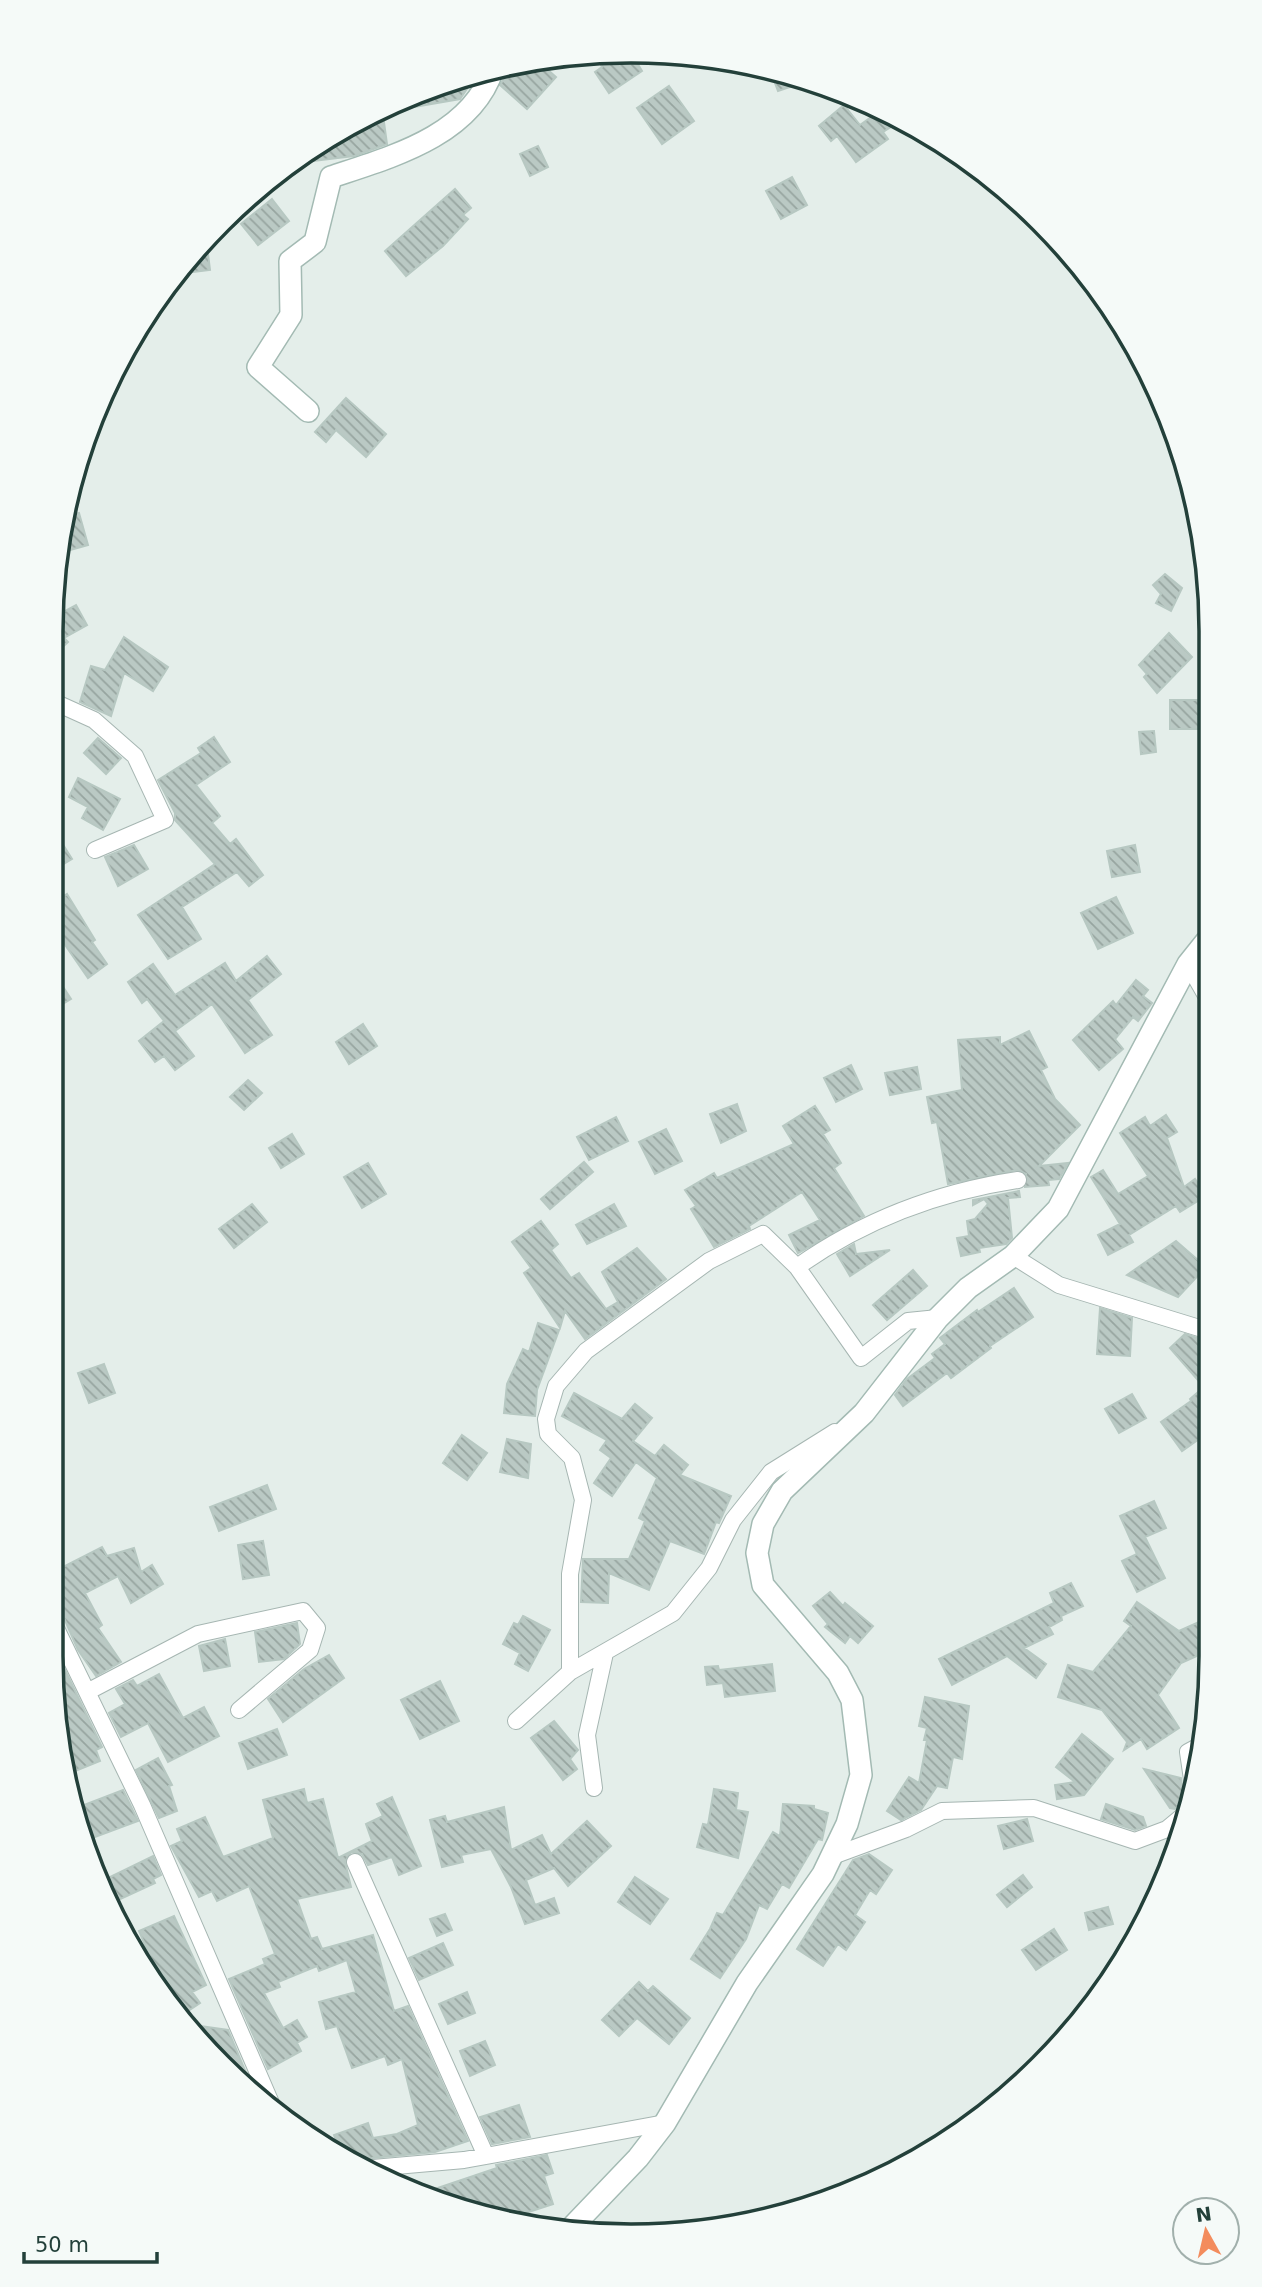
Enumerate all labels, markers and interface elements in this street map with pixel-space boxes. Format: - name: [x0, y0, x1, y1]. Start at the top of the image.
- north arrow: [1171, 2196, 1241, 2266]
- text: N: [1194, 2202, 1213, 2226]
- scale bar: [24, 2220, 158, 2264]
- text: 50 m: [35, 2233, 89, 2257]

